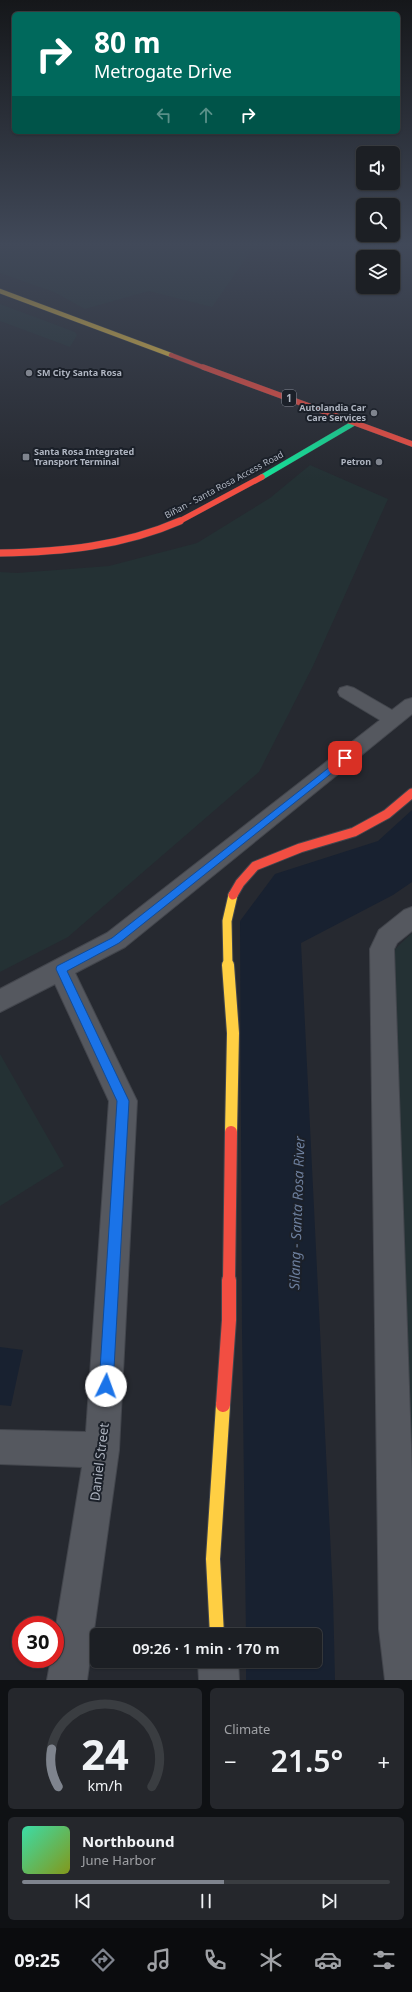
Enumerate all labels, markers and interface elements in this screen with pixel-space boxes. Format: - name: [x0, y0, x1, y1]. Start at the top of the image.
- text: 80 m: [94, 23, 161, 61]
- icon: right: [28, 28, 80, 80]
- text: Metrogate Drive: [94, 59, 232, 83]
- icon: left: [153, 104, 175, 126]
- icon: ahead: [195, 104, 217, 126]
- icon: right: [237, 104, 259, 126]
- map controls: [356, 146, 400, 294]
- button: sound: [356, 146, 400, 190]
- button: search: [356, 198, 400, 242]
- button: layers: [356, 250, 400, 294]
- place label: SM City Santa Rosa: [37, 366, 122, 379]
- marker: SM City Santa Rosa: [24, 368, 34, 378]
- road number: 1: [282, 390, 296, 406]
- place label: Autolandia Car Care Services: [299, 401, 366, 424]
- marker: Autolandia Car Care Services: [369, 408, 379, 418]
- place label: Santa Rosa Integrated Transport Terminal: [34, 445, 134, 468]
- street label: Biñan - Santa Rosa Access Road: [162, 448, 285, 521]
- marker: Santa Rosa Integrated Transport Terminal: [21, 452, 31, 462]
- place label: Petron: [341, 455, 371, 468]
- marker: Petron: [374, 457, 384, 467]
- pin: [328, 741, 362, 775]
- icon: arrive: [334, 747, 356, 769]
- water label: Silang - Santa Rosa River: [284, 1135, 309, 1290]
- position arrow: [85, 1365, 127, 1407]
- street label: Daniel Street: [85, 1422, 113, 1502]
- speed limit sign: 30: [12, 1616, 64, 1668]
- text: 09:26 · 1 min · 170 m: [132, 1638, 280, 1658]
- text: Climate: [224, 1720, 270, 1738]
- text: 24: [81, 1725, 129, 1781]
- text: 21.5°: [271, 1740, 343, 1781]
- text: −: [224, 1746, 237, 1776]
- text: +: [377, 1746, 390, 1776]
- text: km/h: [87, 1775, 123, 1794]
- text: Northbound: [82, 1831, 174, 1851]
- text: June Harbor: [82, 1851, 156, 1869]
- icon: previous: [72, 1890, 94, 1912]
- icon: pause: [195, 1890, 217, 1912]
- icon: next: [318, 1890, 340, 1912]
- icon: directions: [89, 1946, 117, 1974]
- icon: music: [145, 1946, 173, 1974]
- icon: phone: [201, 1946, 229, 1974]
- icon: climate: [257, 1946, 285, 1974]
- icon: car: [314, 1946, 342, 1974]
- icon: filters: [370, 1946, 398, 1974]
- text: 09:25: [14, 1948, 60, 1972]

